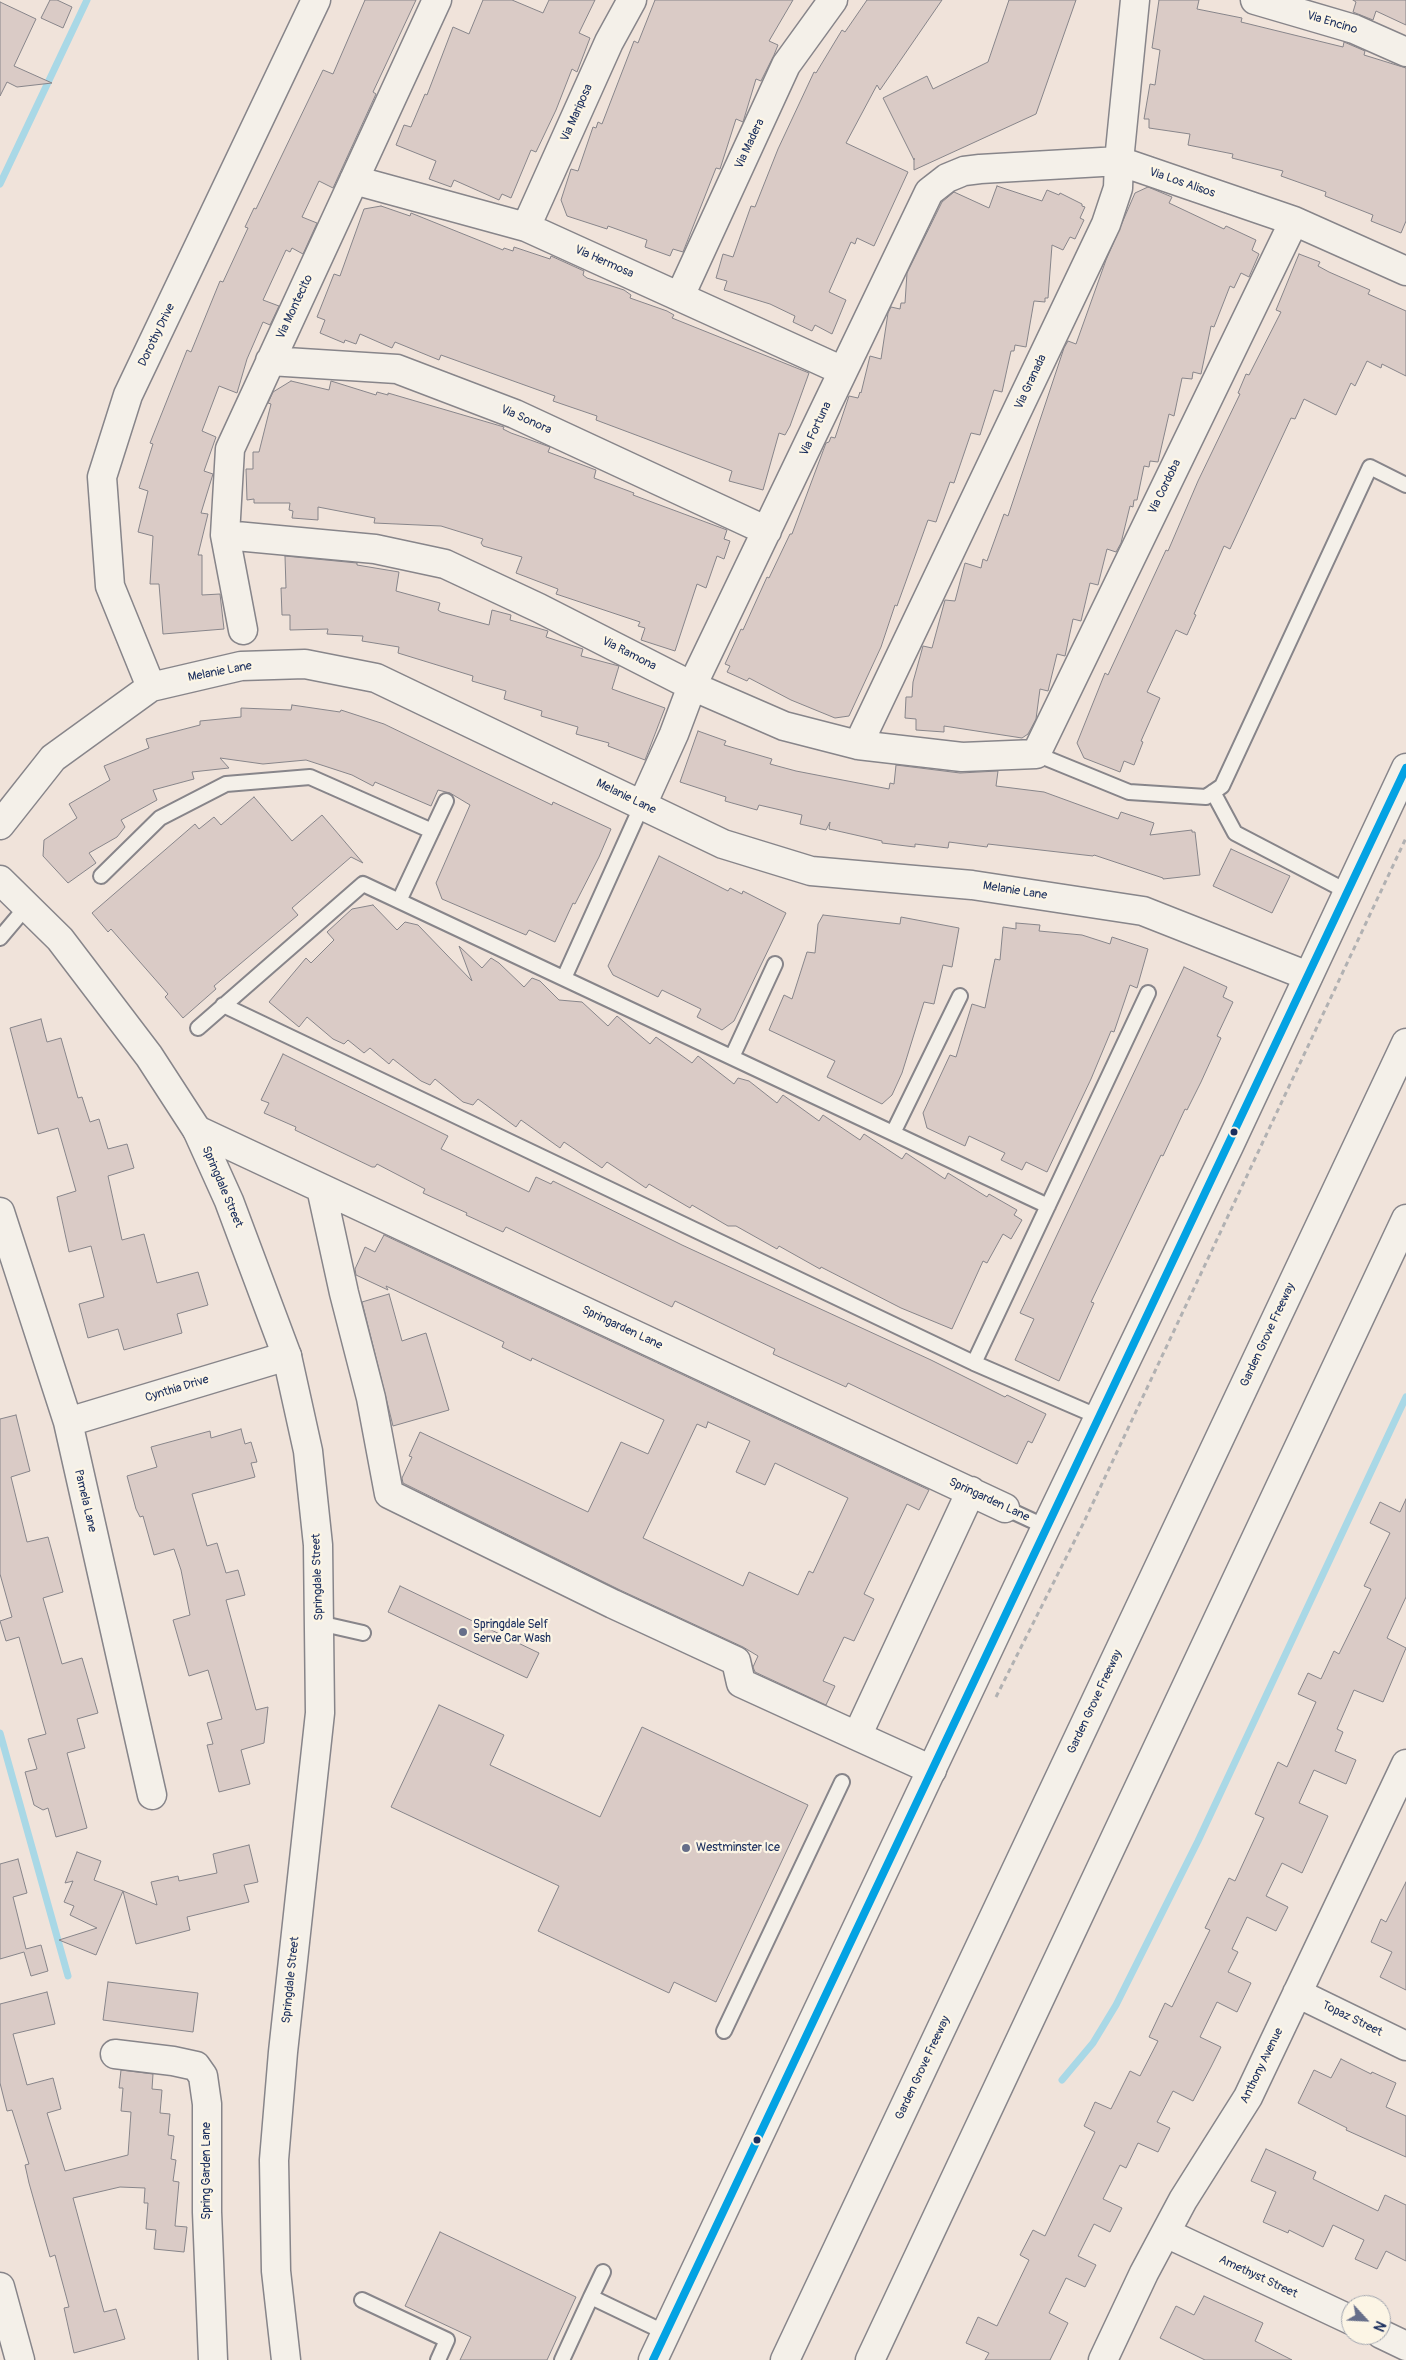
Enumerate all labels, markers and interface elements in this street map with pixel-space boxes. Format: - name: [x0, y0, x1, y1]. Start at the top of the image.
- street label: Via Encino: [1305, 8, 1359, 38]
- street label: Via Mariposa: [558, 82, 596, 144]
- street label: Via Madera: [732, 117, 768, 171]
- street label: Via Los Alisos: [1147, 165, 1217, 201]
- street label: Via Hermosa: [572, 243, 636, 281]
- street label: Via Montecito: [274, 273, 316, 341]
- street label: Dorothy Drive: [136, 301, 178, 369]
- street label: Via Granada: [1012, 352, 1050, 412]
- street label: Via Fortuna: [797, 400, 835, 458]
- street label: Via Sonora: [498, 402, 554, 438]
- street label: Via Cordoba: [1146, 457, 1184, 517]
- street label: Via Ramona: [599, 634, 659, 674]
- street label: Melanie Lane: [187, 659, 253, 685]
- street label: Melanie Lane: [594, 776, 658, 818]
- street label: Melanie Lane: [982, 879, 1048, 903]
- unlabelled marker: [1229, 1127, 1239, 1137]
- street label: Springdale Street: [198, 1144, 246, 1230]
- street label: Garden Grove Freeway: [1238, 1281, 1298, 1389]
- street label: Springarden Lane: [579, 1303, 665, 1353]
- street label: Cynthia Drive: [143, 1373, 211, 1405]
- street label: Pamela Lane: [71, 1468, 99, 1534]
- street label: Springarden Lane: [946, 1475, 1032, 1525]
- street label: Springdale Street: [309, 1533, 327, 1621]
- place label: Springdale Self Serve Car Wash: [473, 1618, 551, 1646]
- marker: Springdale Self Serve Car Wash: [457, 1626, 469, 1638]
- street label: Garden Grove Freeway: [1065, 1648, 1125, 1756]
- place label: Westminster Ice: [696, 1841, 780, 1855]
- marker: Westminster Ice: [680, 1842, 692, 1854]
- street label: Springdale Street: [279, 1936, 303, 2024]
- street label: Topaz Street: [1319, 1998, 1385, 2040]
- street label: Garden Grove Freeway: [893, 2014, 953, 2122]
- street label: Anthony Avenue: [1237, 2026, 1287, 2106]
- street label: Spring Garden Lane: [200, 2122, 214, 2220]
- unlabelled marker: [752, 2135, 762, 2145]
- street label: Amethyst Street: [1216, 2253, 1300, 2301]
- north arrow: [1341, 2295, 1391, 2345]
- text: N: [1369, 2318, 1389, 2334]

